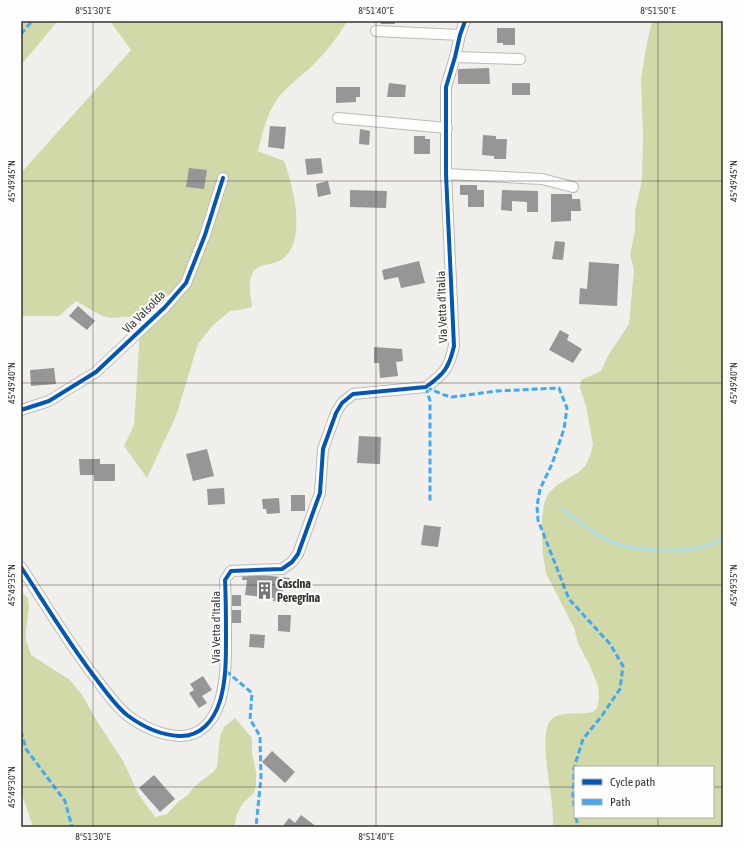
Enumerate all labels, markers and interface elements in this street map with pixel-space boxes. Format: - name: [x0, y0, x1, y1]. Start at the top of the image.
- text: 8°51'30"E: [75, 5, 111, 16]
- text: 8°51'40"E: [358, 5, 394, 16]
- text: 8°51'50"E: [640, 5, 676, 16]
- text: 45°49'45"N: [6, 160, 17, 202]
- text: 45°49'45"N: [728, 160, 739, 202]
- street label: Via Vetta d'Italia: [434, 271, 450, 343]
- street label: Via Valsolda: [120, 288, 168, 336]
- text: 45°49'40"N: [6, 362, 17, 404]
- text: 45°49'40"N: [728, 362, 739, 404]
- text: 45°49'35"N: [6, 564, 17, 606]
- text: 45°49'35"N: [728, 564, 739, 606]
- place label: Cascina Peregrina: [277, 577, 320, 605]
- building icon: Cascina Peregrina: [254, 581, 274, 601]
- street label: Via Vetta d'Italia: [209, 591, 223, 663]
- text: 45°49'30"N: [6, 766, 17, 808]
- legend: [574, 766, 714, 818]
- text: Cycle path: [610, 775, 655, 789]
- text: Path: [610, 795, 631, 809]
- text: 8°51'30"E: [75, 831, 111, 842]
- text: 8°51'40"E: [358, 831, 394, 842]

